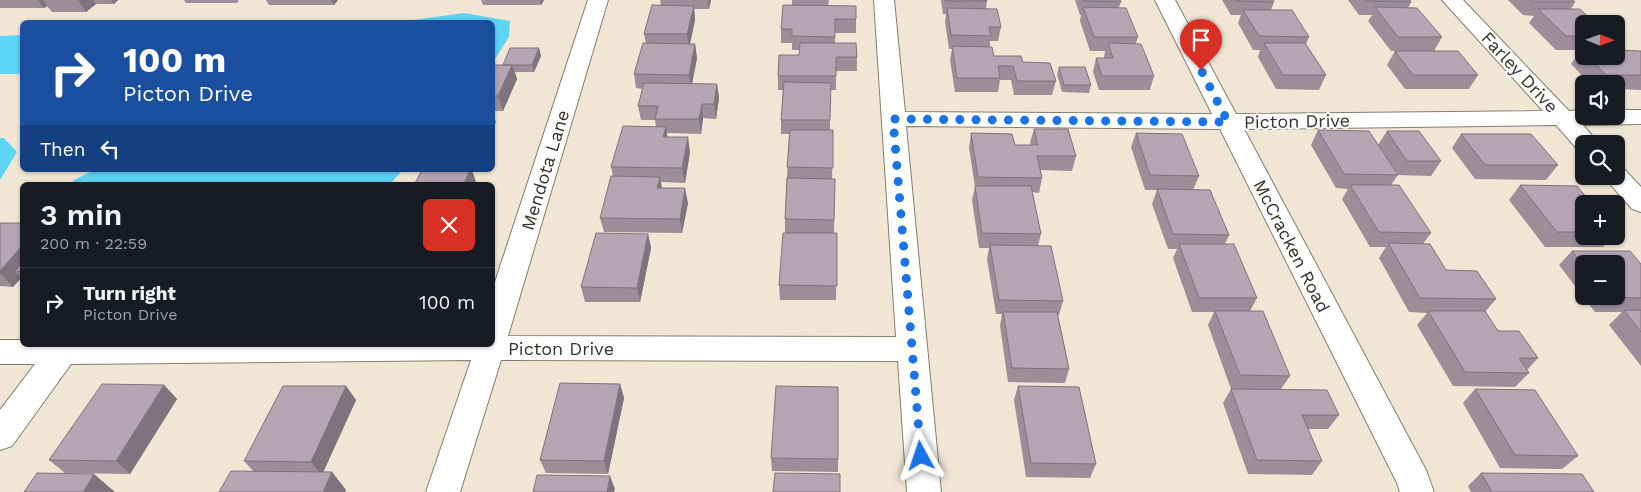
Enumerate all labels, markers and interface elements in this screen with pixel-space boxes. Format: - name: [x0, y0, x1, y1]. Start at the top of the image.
- north arrow: [1575, 15, 1625, 65]
- map controls: [1575, 15, 1625, 305]
- pin: [1180, 19, 1222, 70]
- icon: arrive: [1187, 26, 1215, 54]
- street label: Farley Drive: [1477, 27, 1563, 117]
- text: 100 m: [123, 39, 226, 81]
- icon: right: [40, 40, 105, 105]
- button: sound: [1575, 75, 1625, 125]
- text: Picton Drive: [123, 81, 253, 106]
- street label: Mendota Lane: [517, 107, 573, 233]
- street label: Picton Drive: [1244, 110, 1350, 132]
- icon: left: [96, 135, 124, 163]
- button: search: [1575, 135, 1625, 185]
- text: Then: [40, 138, 86, 161]
- street label: McCracken Road: [1249, 176, 1335, 316]
- button: +: [1575, 195, 1625, 245]
- text: 3 min: [40, 197, 122, 232]
- button: close: [423, 199, 475, 251]
- text: 200 m · 22:59: [40, 234, 147, 253]
- button: −: [1575, 255, 1625, 305]
- text: Turn right: [83, 282, 176, 305]
- icon: right: [40, 289, 68, 317]
- text: 100 m: [419, 291, 475, 314]
- text: Picton Drive: [83, 305, 177, 324]
- street label: Picton Drive: [508, 338, 614, 359]
- position arrow: [894, 429, 946, 481]

